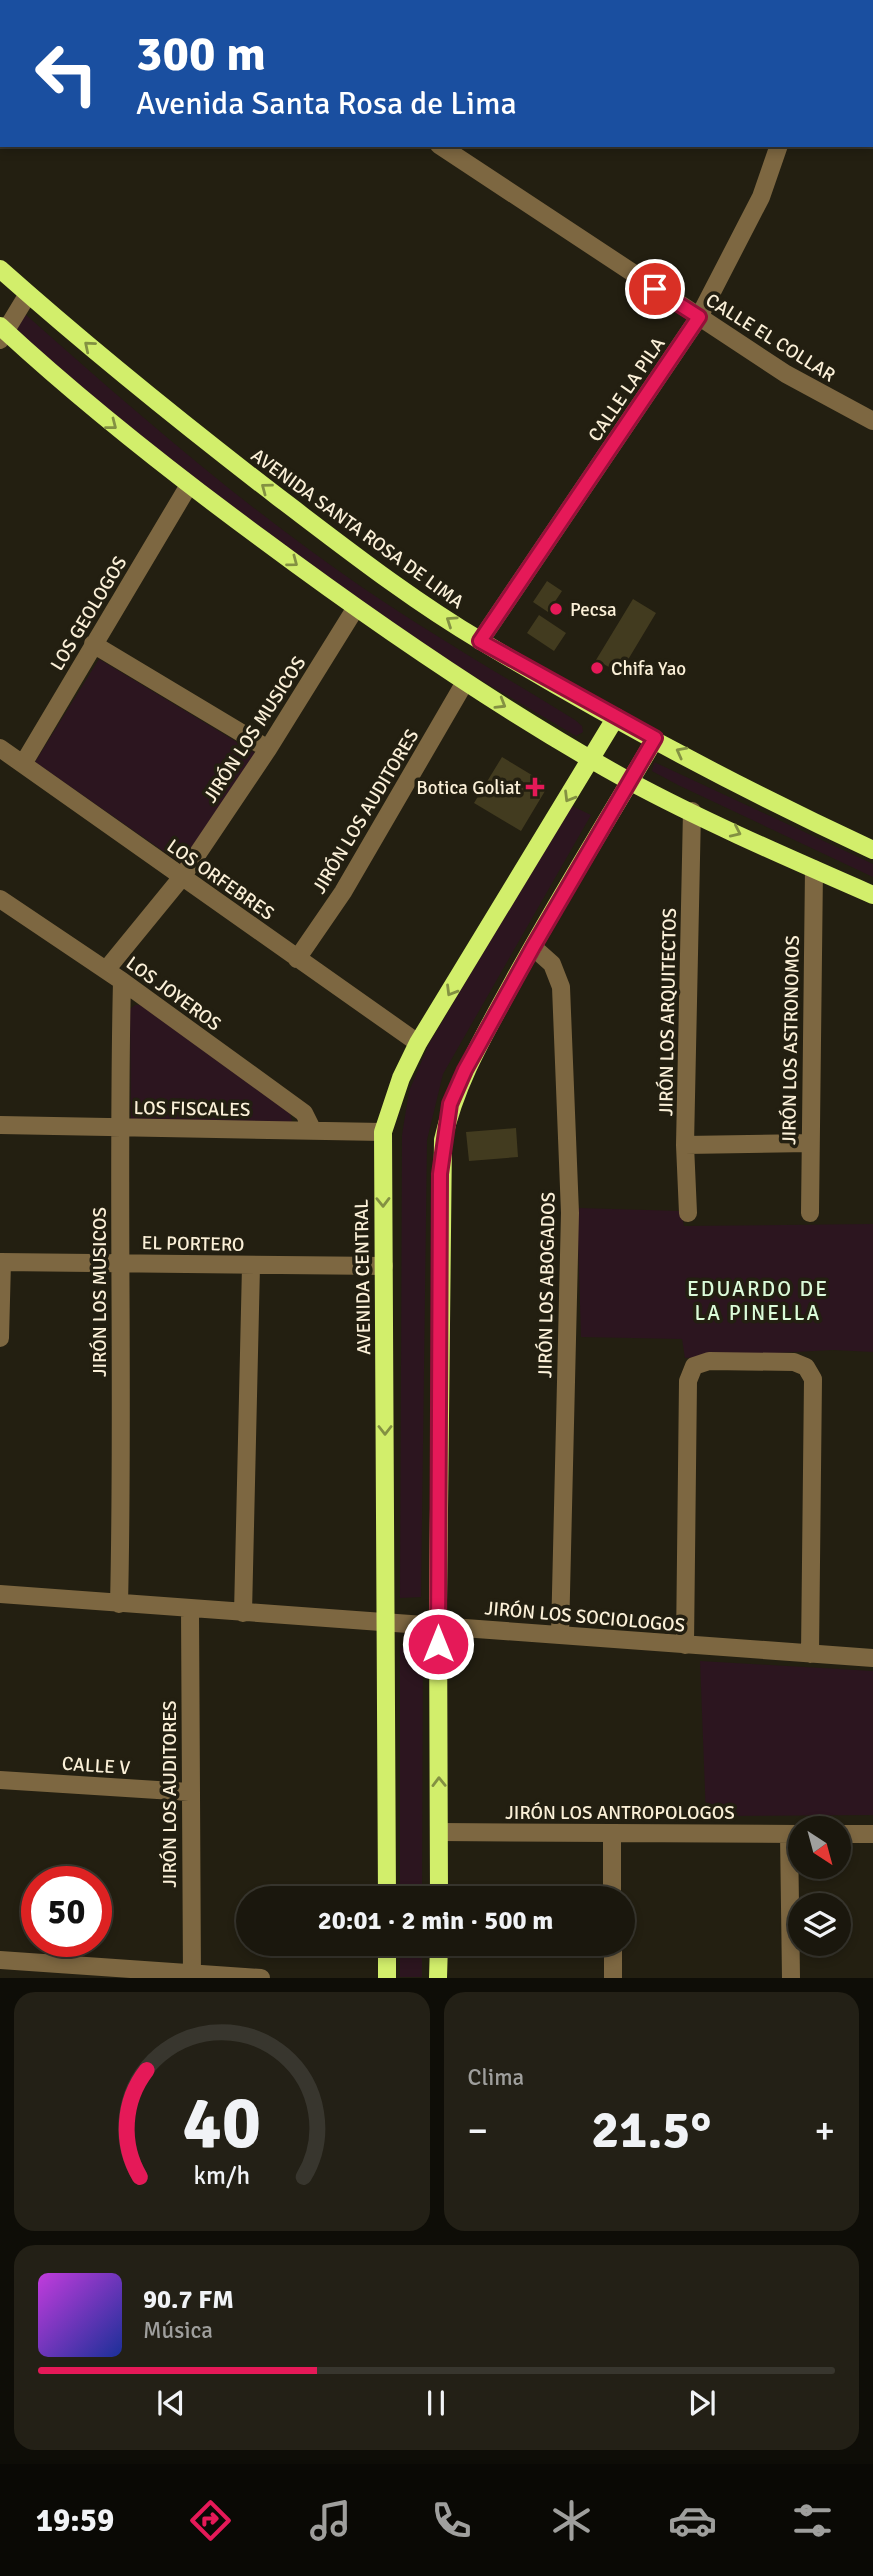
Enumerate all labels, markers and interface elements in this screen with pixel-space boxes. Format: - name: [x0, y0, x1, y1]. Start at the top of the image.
- text: 300 m: [136, 24, 266, 84]
- icon: left: [21, 28, 112, 119]
- text: Avenida Santa Rosa de Lima: [136, 84, 517, 123]
- pin: [625, 259, 685, 319]
- icon: arrive: [636, 270, 674, 308]
- street label: CALLE EL COLLAR: [701, 288, 840, 387]
- street label: CALLE LA PILA: [583, 333, 671, 446]
- one-way arrow: [84, 342, 97, 354]
- one-way arrow: [104, 416, 116, 429]
- street label: AVENIDA SANTA ROSA DE LIMA: [246, 444, 469, 614]
- one-way arrow: [262, 484, 274, 497]
- street label: LOS GEOLOGOS: [45, 552, 132, 675]
- one-way arrow: [285, 554, 298, 566]
- place label: Pecsa: [570, 598, 617, 622]
- marker: Pecsa: [548, 601, 564, 617]
- one-way arrow: [446, 617, 459, 629]
- street label: JIRÓN LOS MUSICOS: [198, 652, 311, 807]
- place label: Chifa Yao: [611, 657, 686, 681]
- marker: Chifa Yao: [589, 660, 605, 676]
- one-way arrow: [494, 695, 507, 708]
- street label: JIRÓN LOS AUDITORES: [307, 725, 424, 898]
- one-way arrow: [676, 747, 688, 761]
- place label: Botica Goliat: [416, 776, 521, 800]
- marker: Botica Goliat: [527, 779, 543, 795]
- one-way arrow: [565, 789, 578, 802]
- one-way arrow: [728, 824, 741, 838]
- street label: LOS ORFEBRES: [162, 834, 279, 926]
- street label: JIRÓN LOS ARQUITECTOS: [654, 908, 682, 1116]
- street label: JIRÓN LOS ASTRONOMOS: [777, 935, 805, 1145]
- street label: LOS JOYEROS: [121, 951, 226, 1036]
- one-way arrow: [446, 984, 459, 997]
- street label: LOS FISCALES: [133, 1096, 251, 1122]
- street label: JIRÓN LOS ABOGADOS: [533, 1192, 561, 1378]
- one-way arrow: [375, 1197, 390, 1208]
- street label: AVENIDA CENTRAL: [350, 1199, 376, 1355]
- street label: JIRÓN LOS MUSICOS: [88, 1207, 112, 1377]
- street label: EL PORTERO: [141, 1231, 245, 1257]
- district label: EDUARDO DE LA PINELLA: [687, 1276, 829, 1326]
- one-way arrow: [377, 1425, 393, 1435]
- street label: JIRÓN LOS SOCIOLOGOS: [484, 1596, 686, 1638]
- position arrow: [401, 1607, 475, 1681]
- street label: JIRÓN LOS AUDITORES: [158, 1700, 182, 1888]
- street label: CALLE V: [61, 1752, 131, 1780]
- one-way arrow: [431, 1776, 447, 1786]
- street label: JIRÓN LOS ANTROPOLOGOS: [505, 1801, 735, 1825]
- north arrow: [788, 1816, 850, 1880]
- map controls: [788, 1816, 851, 1956]
- speed limit sign: 50: [21, 1866, 112, 1957]
- button: layers: [788, 1893, 851, 1956]
- text: 20:01 · 2 min · 500 m: [318, 1905, 553, 1937]
- text: Clima: [468, 2063, 524, 2092]
- text: 40: [182, 2080, 261, 2169]
- text: 21.5°: [591, 2098, 711, 2162]
- text: −: [468, 2107, 488, 2154]
- text: +: [814, 2107, 835, 2154]
- text: km/h: [193, 2160, 250, 2191]
- text: 90.7 FM: [143, 2284, 234, 2316]
- text: Música: [143, 2316, 213, 2345]
- icon: previous: [152, 2384, 190, 2422]
- icon: pause: [417, 2384, 455, 2422]
- icon: next: [683, 2384, 721, 2422]
- icon: directions: [186, 2496, 235, 2545]
- icon: music: [306, 2496, 355, 2545]
- icon: phone: [427, 2496, 476, 2545]
- icon: climate: [547, 2496, 596, 2545]
- icon: car: [668, 2496, 717, 2545]
- icon: filters: [788, 2496, 837, 2545]
- text: 19:59: [36, 2501, 114, 2540]

